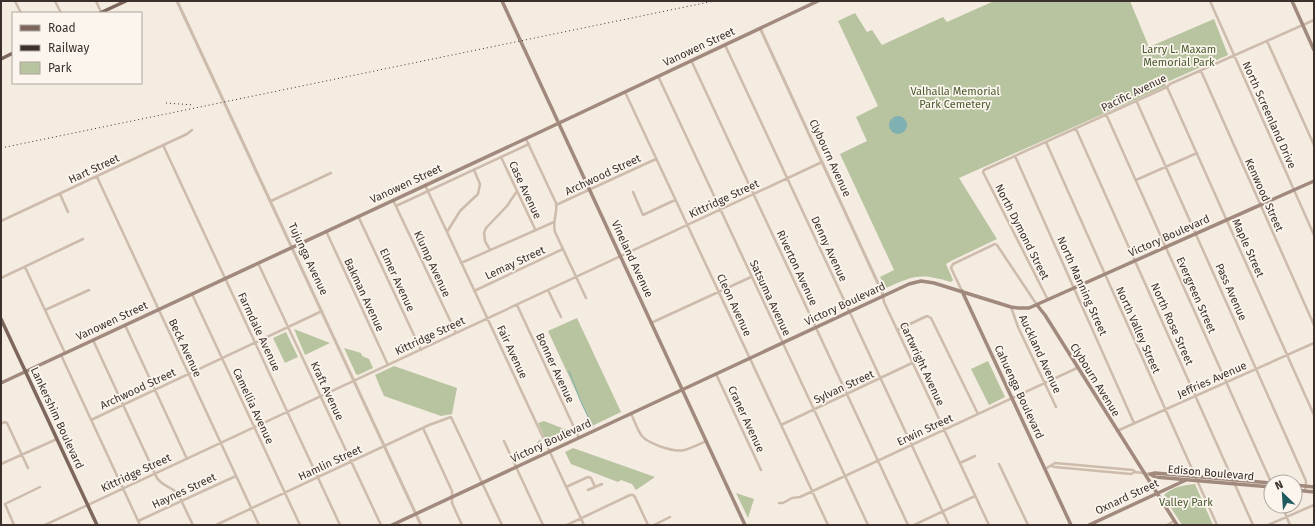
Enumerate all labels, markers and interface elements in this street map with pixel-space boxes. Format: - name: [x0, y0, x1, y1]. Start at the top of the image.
- legend: [12, 12, 142, 84]
- text: Road: [48, 21, 76, 35]
- street label: Vanowen Street: [661, 25, 737, 69]
- text: Railway: [48, 41, 89, 55]
- park label: Larry L. Maxam Memorial Park: [1142, 43, 1216, 69]
- street label: North Screenland Drive: [1239, 59, 1299, 171]
- text: Park: [48, 61, 72, 75]
- street label: Pacific Avenue: [1099, 72, 1169, 114]
- park label: Valhalla Memorial Park Cemetery: [910, 85, 1000, 111]
- street label: Clybourn Avenue: [806, 117, 854, 199]
- street label: Hart Street: [67, 152, 121, 186]
- street label: Archwood Street: [563, 152, 643, 198]
- street label: Kenwood Street: [1242, 156, 1286, 234]
- street label: Case Avenue: [506, 159, 544, 221]
- street label: Vanowen Street: [368, 162, 444, 206]
- street label: Kittridge Street: [687, 177, 761, 221]
- street label: North Dymond Street: [992, 182, 1052, 282]
- street label: Victory Boulevard: [1126, 212, 1212, 260]
- street label: Denny Avenue: [808, 214, 850, 284]
- street label: Maple Street: [1229, 217, 1267, 279]
- street label: Vineland Avenue: [609, 219, 655, 299]
- street label: Tujunga Avenue: [286, 221, 330, 297]
- street label: Riverton Avenue: [774, 228, 820, 308]
- street label: Klump Avenue: [411, 229, 453, 299]
- street label: North Manning Street: [1054, 234, 1110, 338]
- street label: Lemay Street: [483, 243, 547, 283]
- street label: Elmer Avenue: [377, 246, 417, 314]
- street label: Evergreen Street: [1173, 255, 1219, 335]
- street label: Bakman Avenue: [341, 256, 387, 334]
- street label: Satsuma Avenue: [747, 258, 793, 338]
- street label: Pass Avenue: [1213, 261, 1249, 323]
- street label: Cleon Avenue: [714, 272, 754, 338]
- street label: Victory Boulevard: [803, 280, 887, 328]
- street label: North Rose Street: [1148, 281, 1196, 367]
- street label: North Valley Street: [1113, 285, 1163, 375]
- street label: Farmdale Avenue: [235, 291, 283, 373]
- street label: Vanowen Street: [74, 299, 150, 343]
- street label: Auckland Avenue: [1016, 313, 1064, 395]
- street label: Kittridge Street: [393, 314, 467, 358]
- street label: Beck Avenue: [166, 317, 204, 379]
- street label: Cartwright Avenue: [897, 320, 947, 408]
- street label: Fair Avenue: [494, 323, 530, 381]
- street label: Bonner Avenue: [533, 331, 577, 405]
- street label: Clybourn Avenue: [1067, 341, 1123, 419]
- street label: Cahuenga Boulevard: [992, 343, 1046, 441]
- street label: Jeffries Avenue: [1175, 359, 1249, 401]
- street label: Kraft Avenue: [308, 360, 346, 422]
- street label: Lankershim Boulevard: [28, 365, 86, 471]
- street label: Archwood Street: [98, 366, 178, 412]
- street label: Camellia Avenue: [230, 366, 276, 446]
- street label: Sylvan Street: [812, 367, 876, 407]
- street label: Craner Avenue: [725, 384, 767, 454]
- street label: Erwin Street: [895, 411, 955, 449]
- street label: Victory Boulevard: [509, 417, 593, 465]
- street label: Hamlin Street: [296, 443, 364, 483]
- street label: Kittridge Street: [99, 451, 173, 495]
- street label: Edison Boulevard: [1167, 463, 1255, 483]
- street label: Haynes Street: [150, 471, 218, 511]
- north arrow: [1263, 474, 1303, 514]
- street label: Oxnard Street: [1093, 477, 1161, 517]
- text: N: [1273, 478, 1285, 493]
- park label: Valley Park: [1159, 496, 1213, 509]

